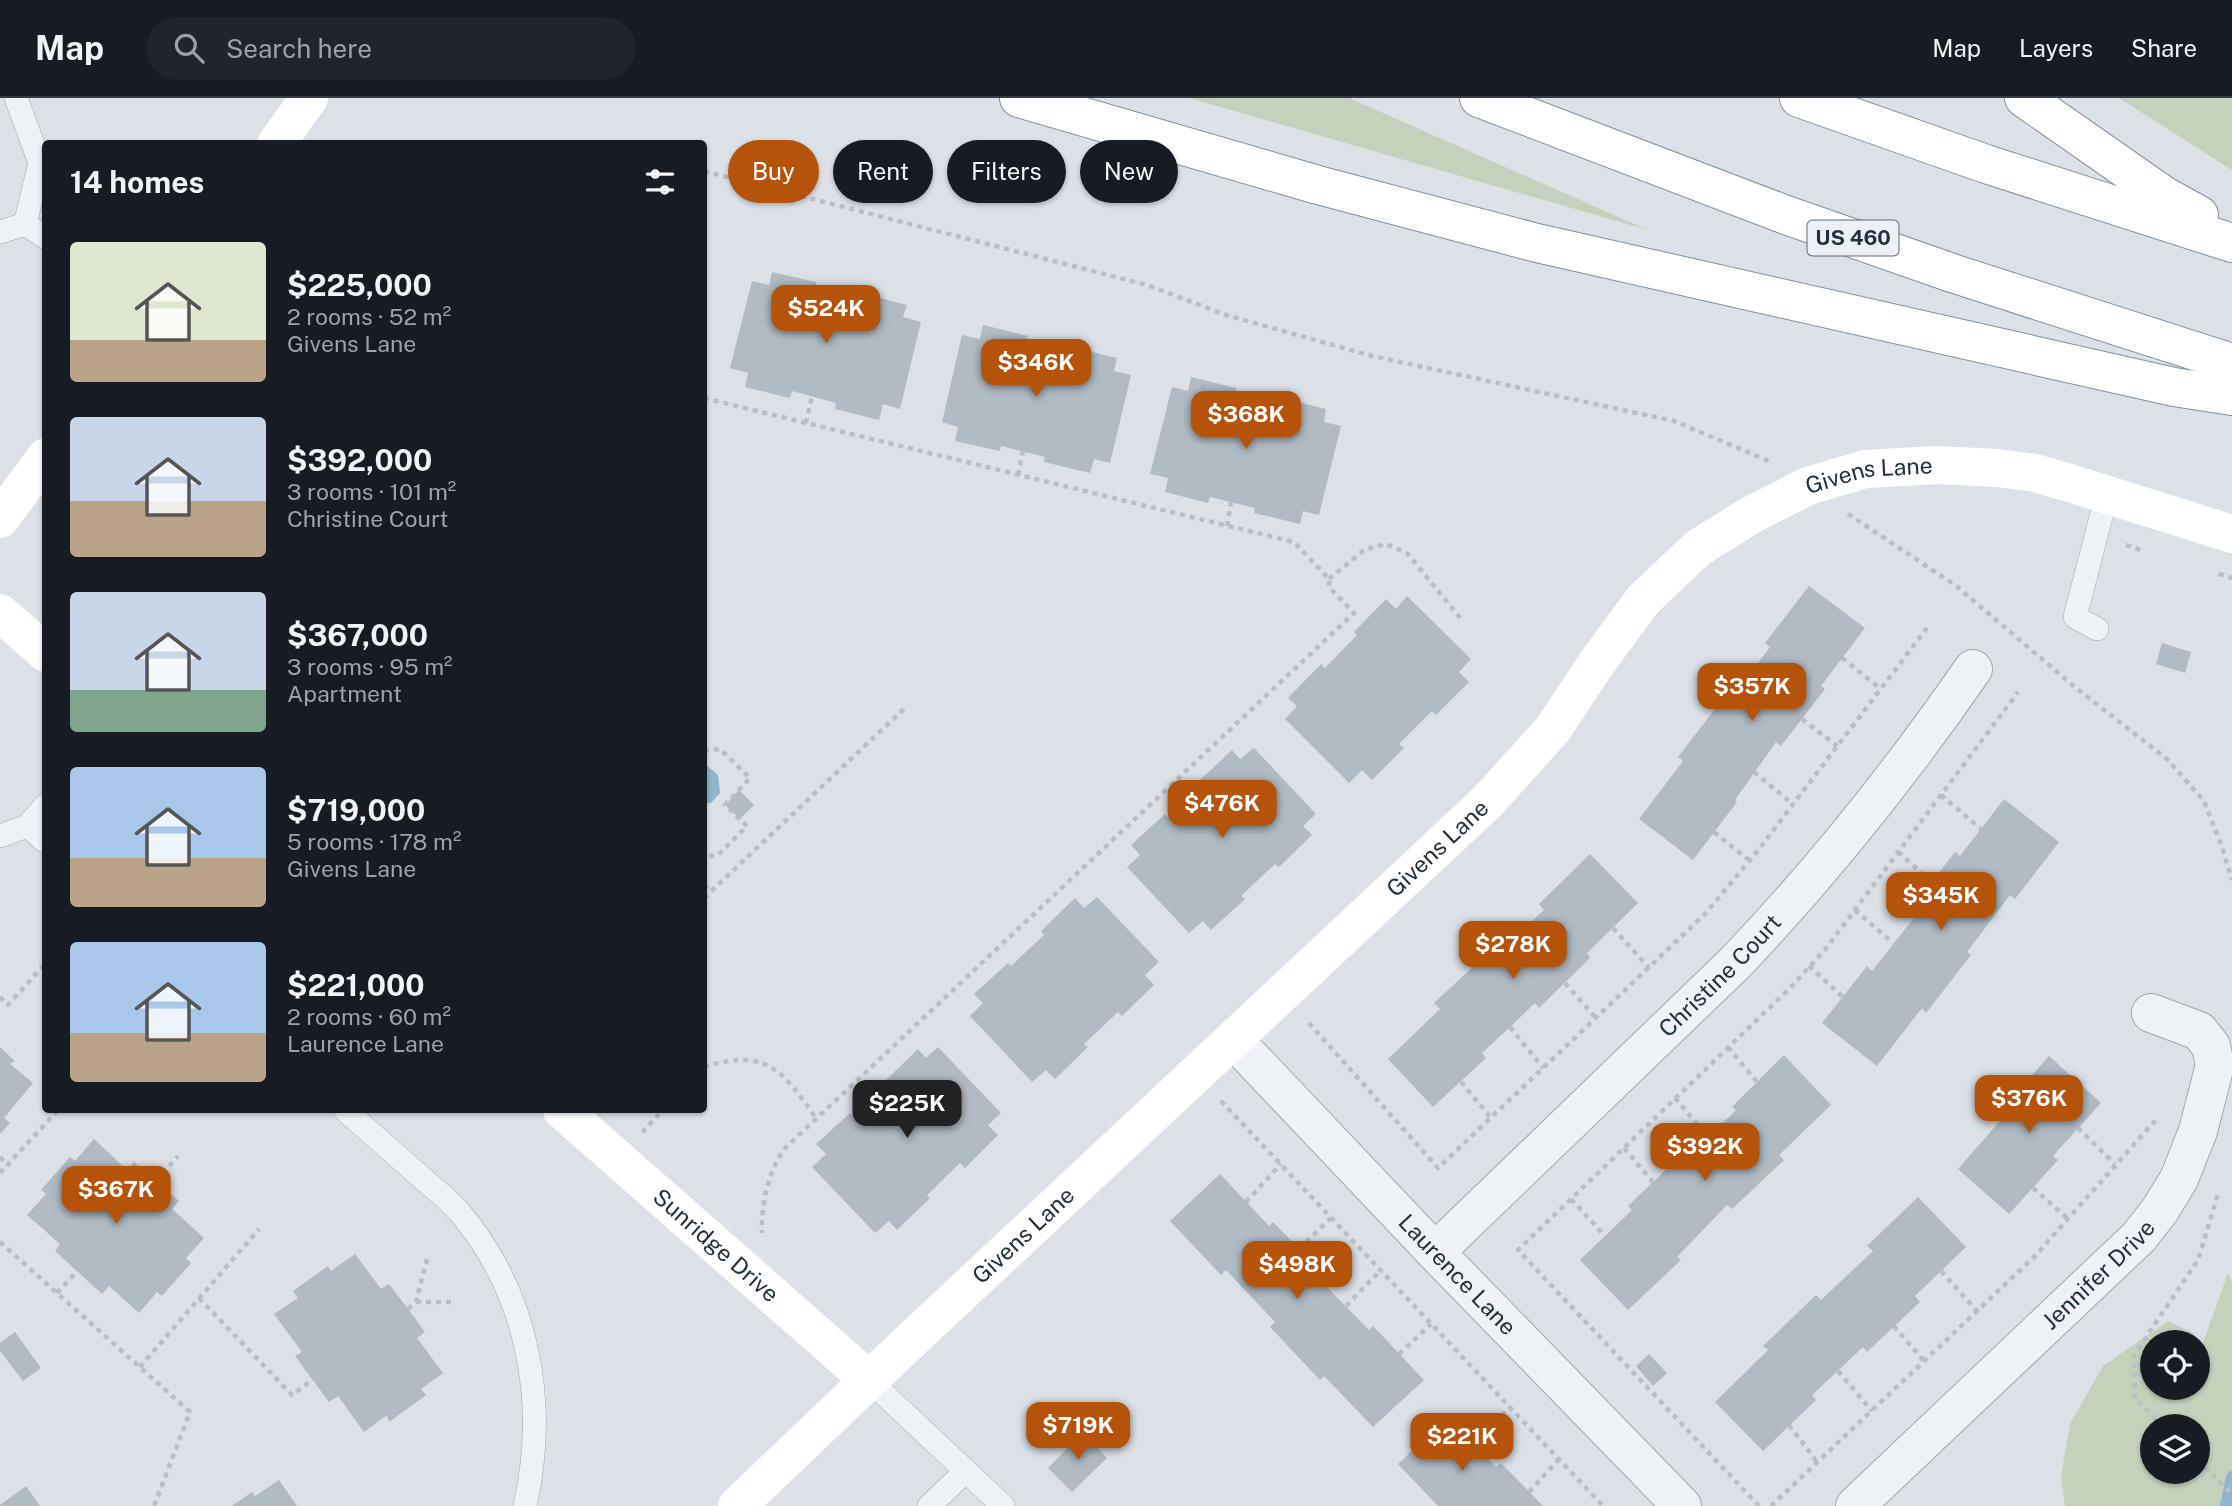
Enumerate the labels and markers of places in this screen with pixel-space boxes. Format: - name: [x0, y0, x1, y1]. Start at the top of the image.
- pin: $524K: [777, 286, 875, 345]
- pin: $346K: [987, 340, 1085, 399]
- pin: $368K: [1197, 392, 1295, 451]
- pin: $357K: [1703, 664, 1801, 723]
- pin: $476K: [1173, 780, 1271, 840]
- pin: $345K: [1892, 872, 1990, 932]
- pin: $278K: [1464, 922, 1562, 981]
- pin: $376K: [1980, 1076, 2078, 1135]
- pin: $225K: [858, 1080, 956, 1140]
- pin: $392K: [1656, 1124, 1754, 1183]
- pin: $367K: [67, 1166, 165, 1226]
- pin: $498K: [1248, 1242, 1346, 1301]
- pin: $719K: [1029, 1402, 1127, 1462]
- pin: $221K: [1413, 1414, 1511, 1473]

